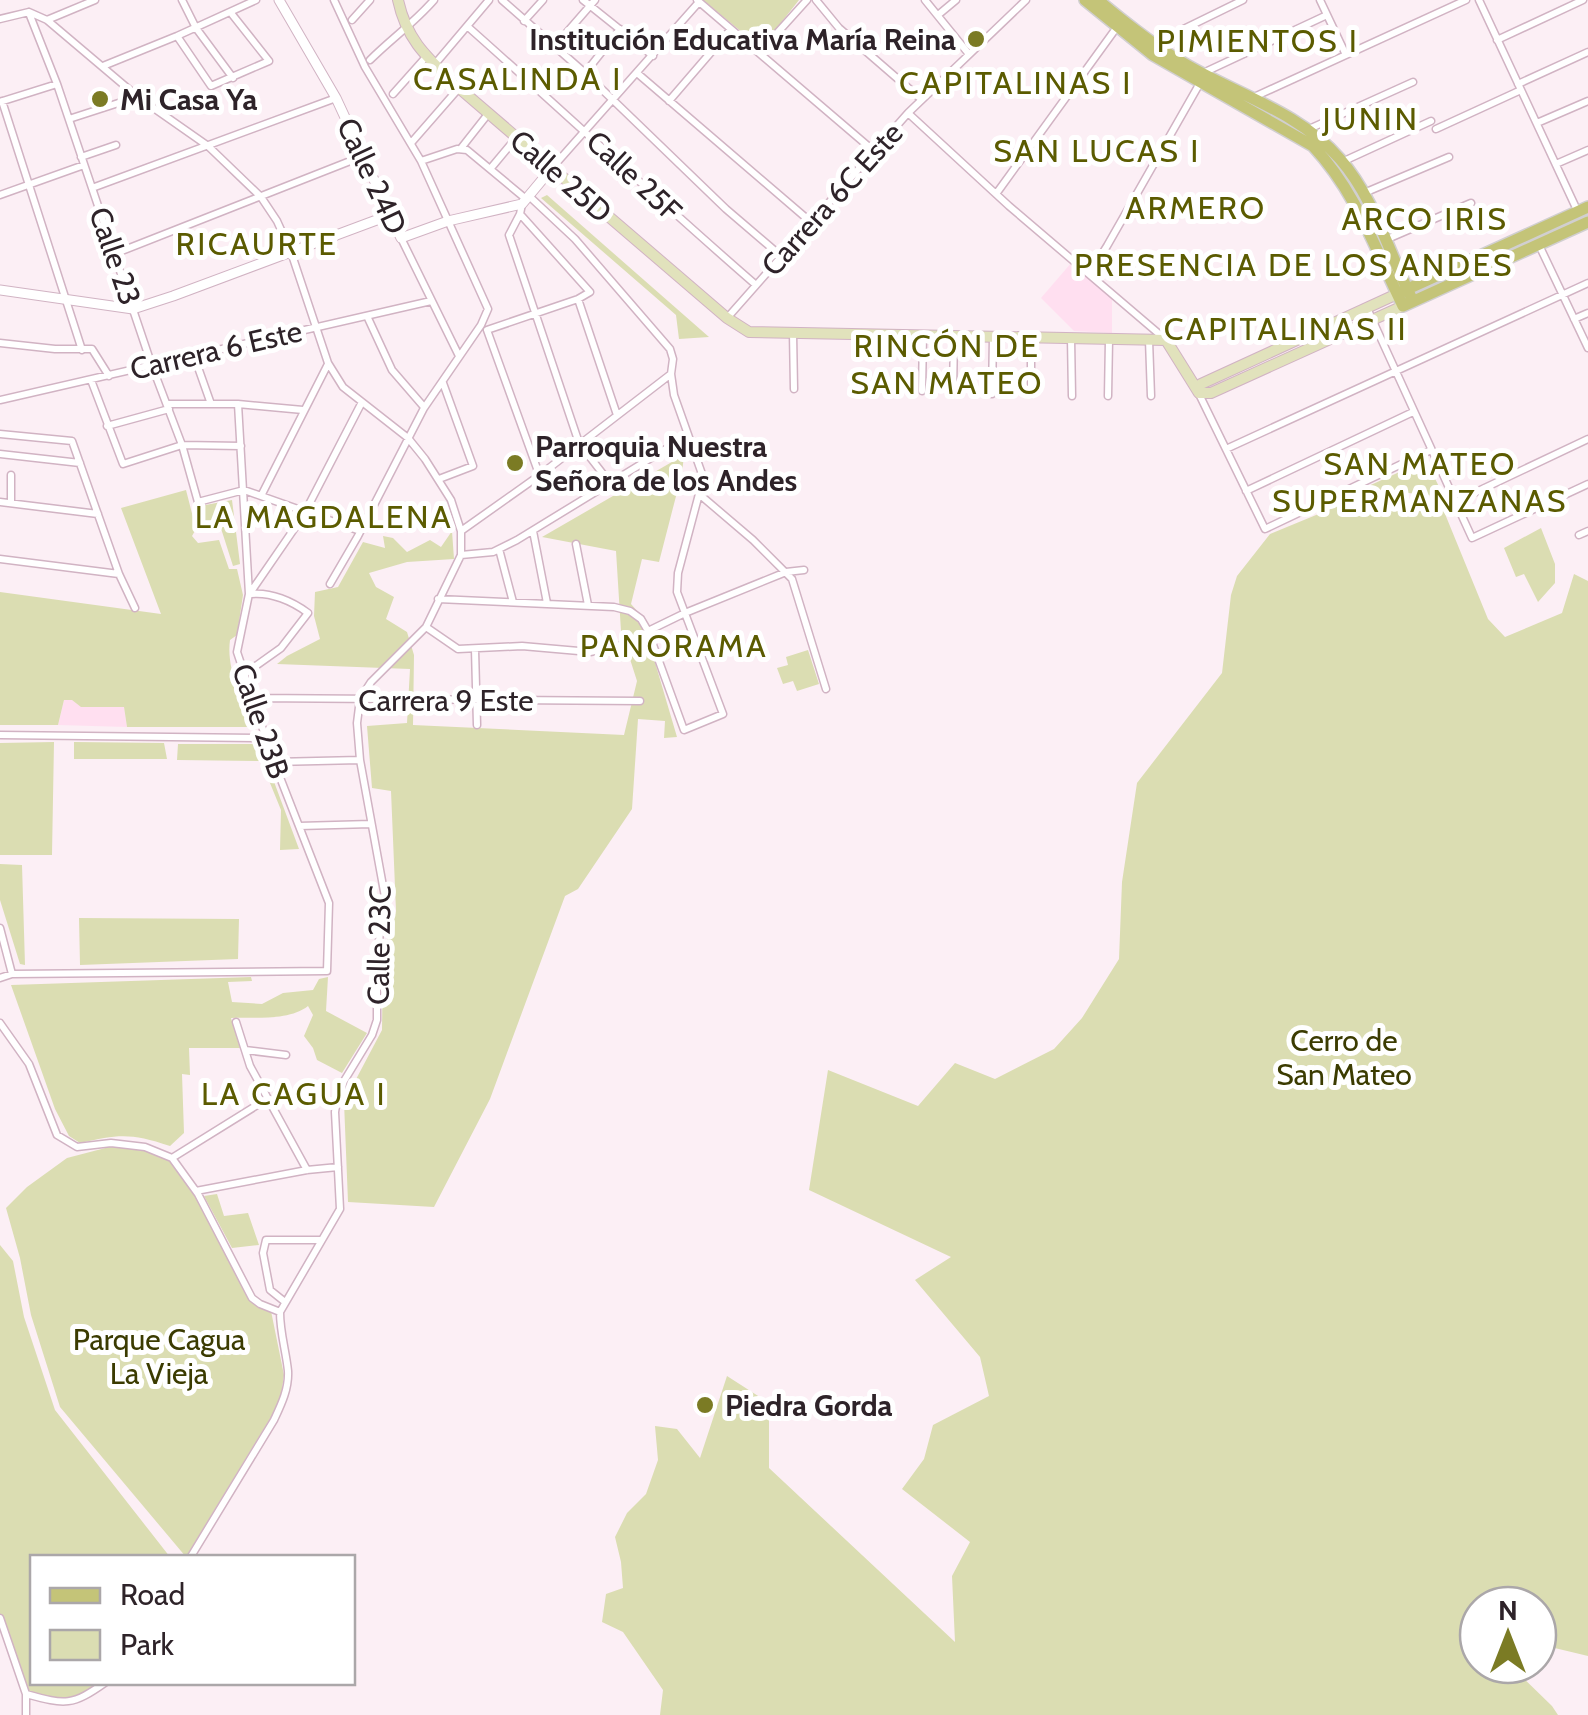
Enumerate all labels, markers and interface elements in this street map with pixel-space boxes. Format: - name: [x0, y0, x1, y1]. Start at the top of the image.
- place label: Institución Educativa María Reina: [529, 21, 956, 58]
- district label: PIMIENTOS I: [1156, 21, 1360, 60]
- marker: Institución Educativa María Reina: [965, 28, 987, 50]
- district label: CASALINDA I: [413, 59, 623, 98]
- district label: CAPITALINAS I: [899, 63, 1133, 102]
- place label: Mi Casa Ya: [120, 81, 258, 118]
- marker: Mi Casa Ya: [89, 88, 111, 110]
- district label: JUNIN: [1321, 99, 1420, 138]
- street label: Calle 24D: [329, 112, 415, 240]
- street label: Carrera 6C Este: [753, 115, 911, 283]
- street label: Calle 25D: [503, 122, 619, 230]
- street label: Calle 25F: [579, 123, 689, 230]
- district label: SAN LUCAS I: [993, 131, 1201, 170]
- district label: ARMERO: [1125, 188, 1267, 227]
- district label: ARCO IRIS: [1342, 199, 1508, 238]
- street label: Calle 23: [81, 202, 149, 310]
- district label: RICAURTE: [175, 224, 339, 263]
- district label: PRESENCIA DE LOS ANDES: [1074, 245, 1514, 284]
- district label: CAPITALINAS II: [1164, 309, 1408, 348]
- street label: Carrera 6 Este: [126, 312, 306, 388]
- district label: RINCÓN DE SAN MATEO: [850, 326, 1044, 402]
- place label: Parroquia Nuestra Señora de los Andes: [535, 428, 797, 499]
- district label: SAN MATEO SUPERMANZANAS: [1272, 444, 1568, 520]
- marker: Parroquia Nuestra Señora de los Andes: [504, 452, 526, 474]
- district label: LA MAGDALENA: [195, 497, 453, 536]
- district label: PANORAMA: [580, 626, 768, 665]
- street label: Calle 23B: [224, 659, 298, 783]
- street label: Carrera 9 Este: [358, 682, 534, 719]
- street label: Calle 23C: [359, 885, 399, 1005]
- park label: Cerro de San Mateo: [1276, 1022, 1412, 1093]
- district label: LA CAGUA I: [201, 1074, 387, 1113]
- park label: Parque Cagua La Vieja: [73, 1321, 246, 1392]
- place label: Piedra Gorda: [725, 1387, 893, 1424]
- marker: Piedra Gorda: [694, 1394, 716, 1416]
- legend: [30, 1555, 355, 1685]
- text: Road: [120, 1576, 185, 1613]
- north arrow: [1458, 1585, 1558, 1685]
- text: N: [1498, 1593, 1518, 1627]
- text: Park: [120, 1626, 175, 1663]

